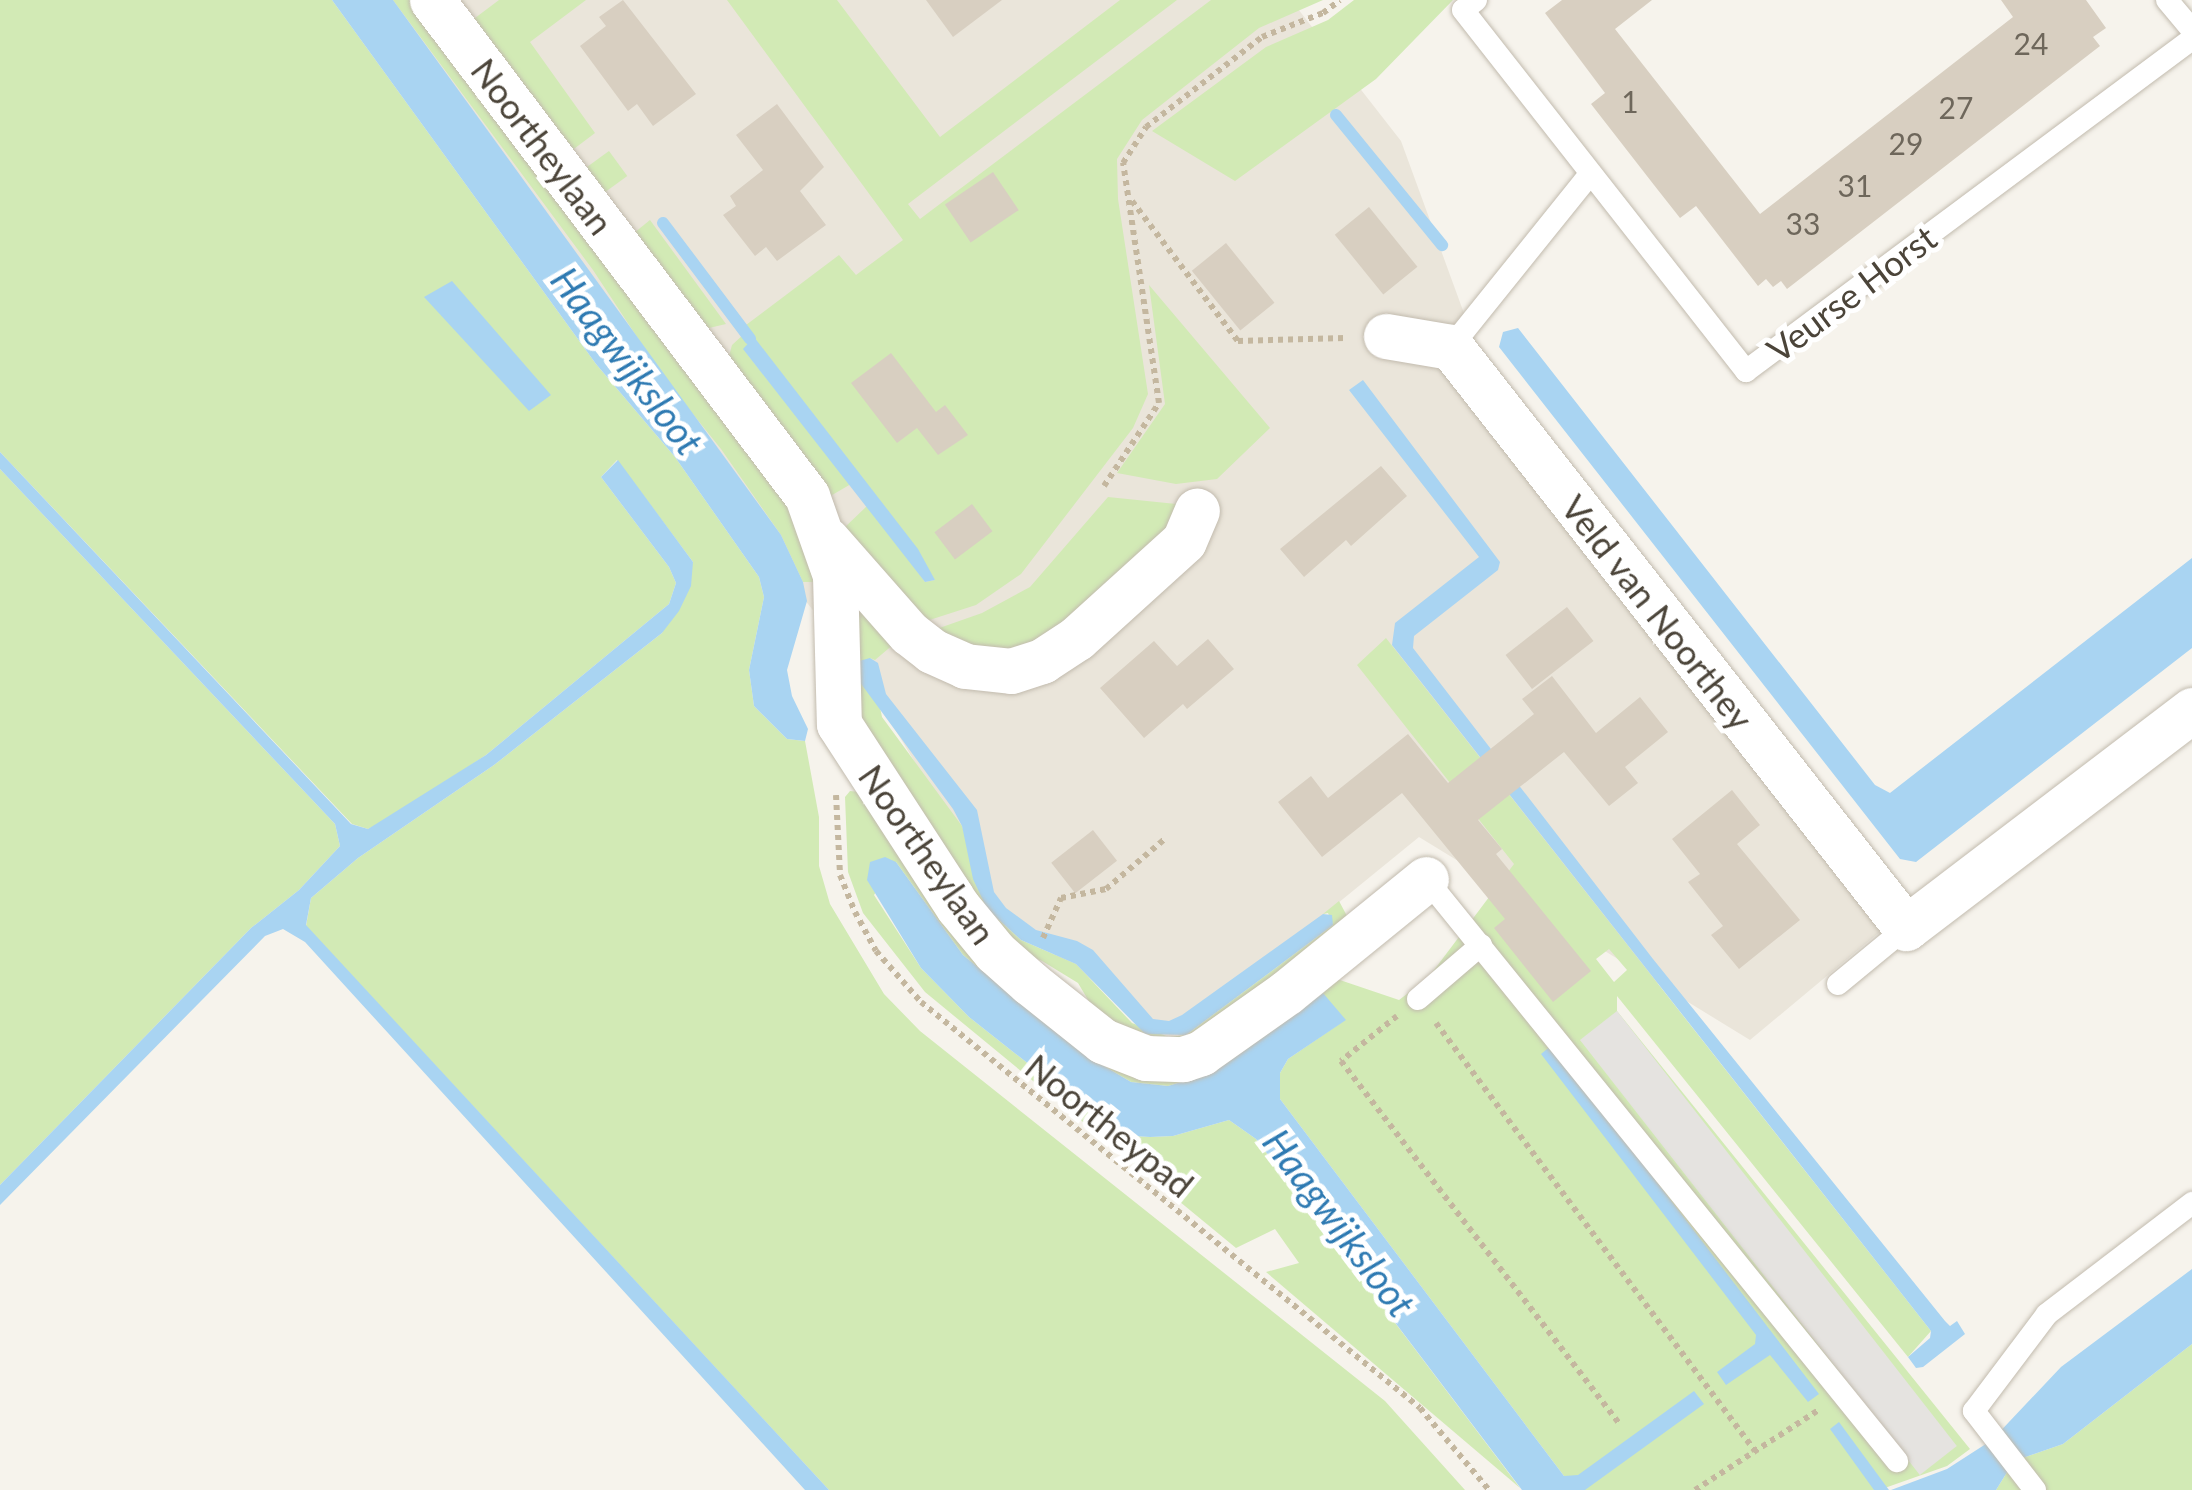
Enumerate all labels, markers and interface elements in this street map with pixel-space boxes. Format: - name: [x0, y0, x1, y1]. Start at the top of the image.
- house number: 24: [2014, 25, 2048, 61]
- street label: Noortheylaan: [463, 50, 623, 242]
- house number: 1: [1621, 83, 1639, 119]
- house number: 27: [1939, 89, 1973, 125]
- house number: 29: [1889, 125, 1923, 161]
- house number: 31: [1838, 167, 1872, 203]
- house number: 33: [1786, 205, 1820, 241]
- street label: Veurse Horst: [1758, 216, 1944, 370]
- water label: Haagwijksloot: [542, 258, 712, 464]
- street label: Veld van Noorthey: [1553, 486, 1763, 738]
- street label: Noortheylaan: [851, 756, 1005, 952]
- street label: Noortheypad: [1018, 1045, 1202, 1205]
- water label: Haagwijksloot: [1254, 1120, 1424, 1326]

